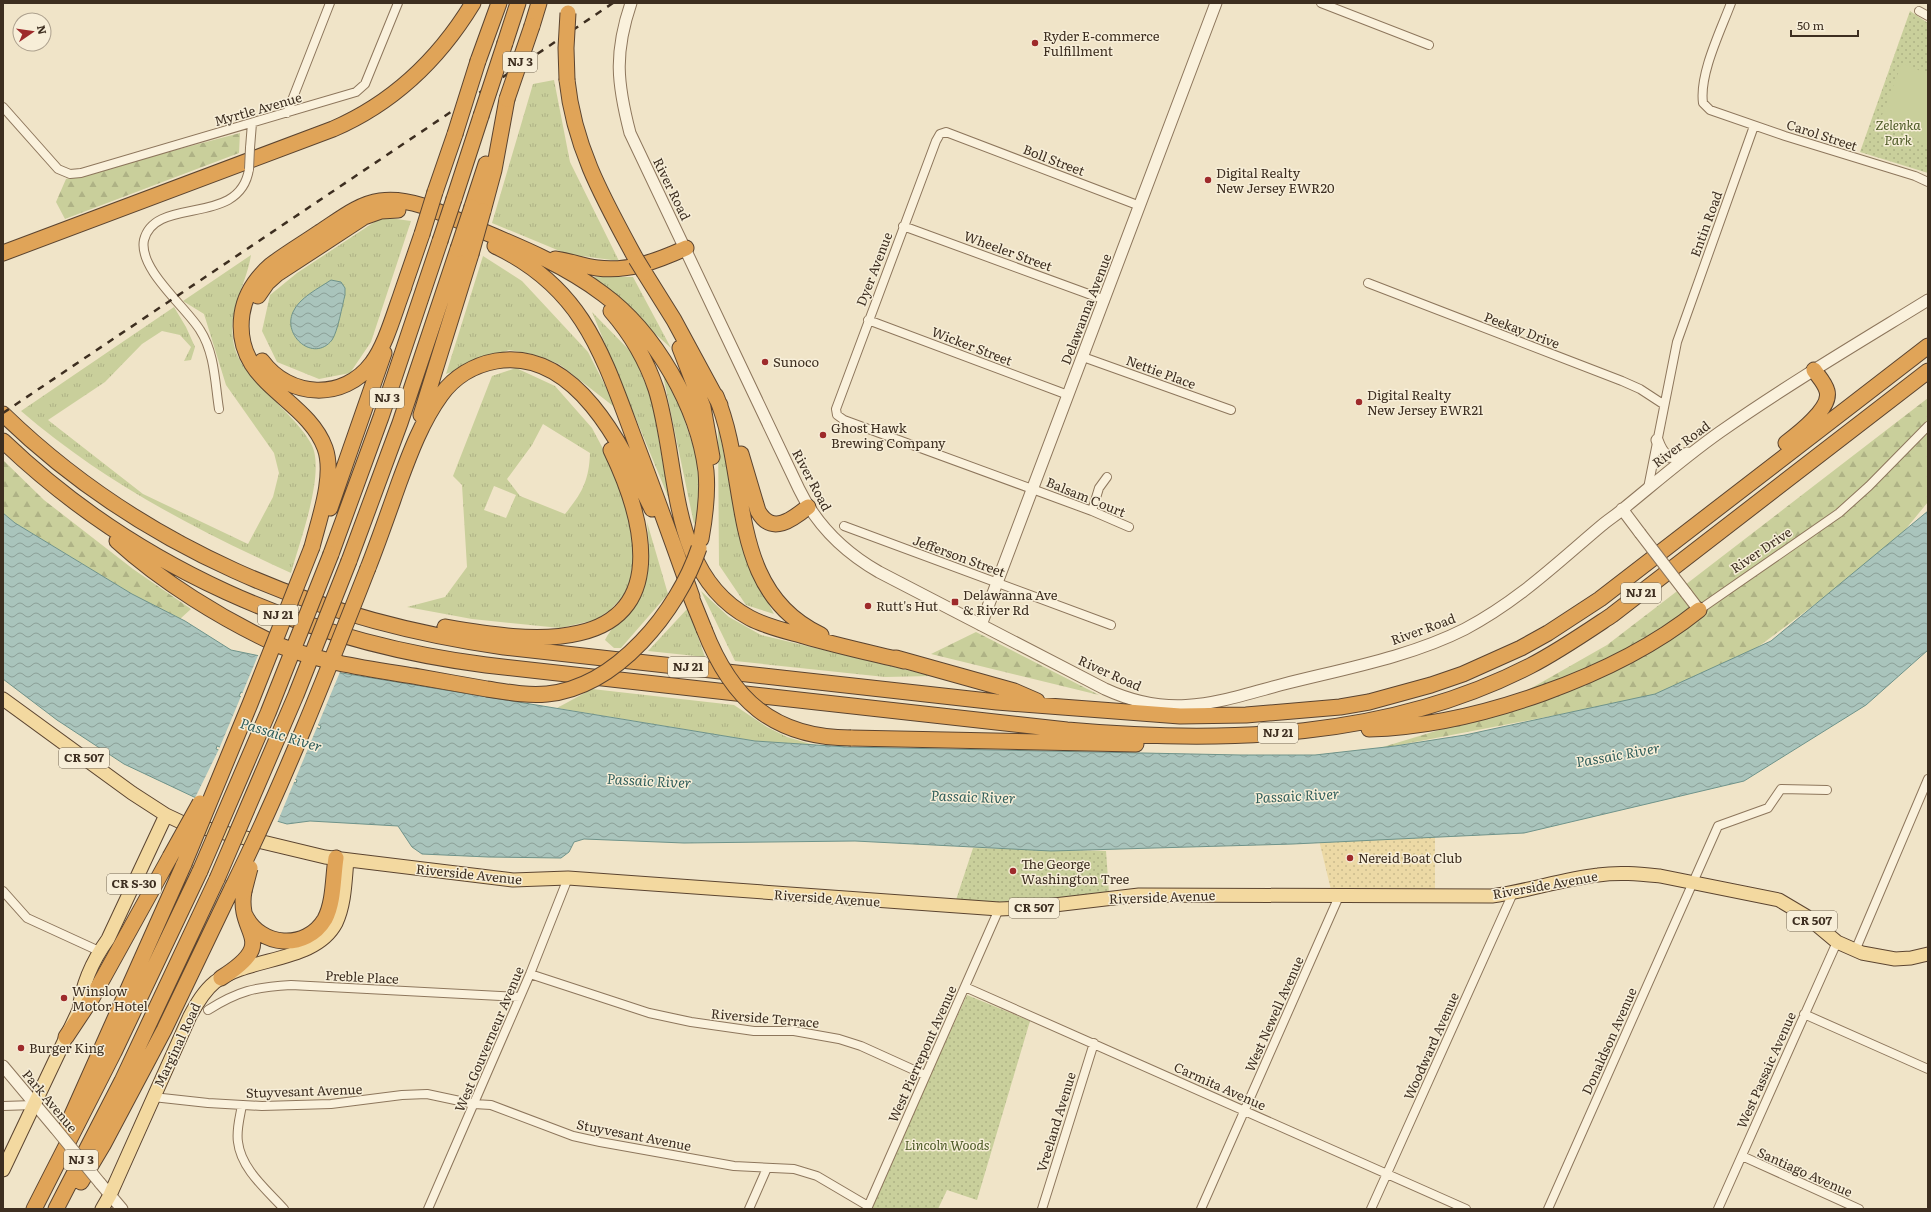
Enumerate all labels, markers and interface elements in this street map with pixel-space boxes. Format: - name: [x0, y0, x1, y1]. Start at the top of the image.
- north arrow: [12, 12, 52, 52]
- scale bar: [1791, 12, 1858, 38]
- text: 50 m: [1797, 16, 1824, 34]
- text: N: [34, 23, 52, 36]
- place label: Ryder E-commerce Fulfillment: [1043, 26, 1160, 60]
- marker: Ryder E-commerce Fulfillment: [1030, 38, 1040, 48]
- road number: NJ 3: [503, 52, 537, 72]
- street label: Myrtle Avenue: [212, 87, 304, 130]
- street label: Carol Street: [1784, 114, 1861, 155]
- park label: Zelenka Park: [1875, 115, 1921, 149]
- street label: Boll Street: [1021, 139, 1088, 180]
- street label: River Road: [649, 154, 696, 223]
- place label: Digital Realty New Jersey EWR20: [1216, 163, 1335, 197]
- marker: Digital Realty New Jersey EWR20: [1203, 175, 1213, 185]
- street label: Entin Road: [1685, 188, 1726, 259]
- street label: Wheeler Street: [961, 226, 1056, 276]
- street label: Dyer Avenue: [851, 229, 896, 309]
- street label: Delawanna Avenue: [1056, 250, 1116, 367]
- street label: Peekay Drive: [1482, 306, 1563, 353]
- street label: Wicker Street: [929, 321, 1016, 370]
- street label: Nettie Place: [1124, 350, 1199, 393]
- place label: Sunoco: [773, 352, 819, 371]
- marker: Sunoco: [760, 357, 770, 367]
- place label: Digital Realty New Jersey EWR21: [1367, 385, 1483, 419]
- road number: NJ 3: [370, 388, 404, 408]
- marker: Digital Realty New Jersey EWR21: [1354, 397, 1364, 407]
- street label: River Road: [1648, 416, 1713, 472]
- place label: Ghost Hawk Brewing Company: [831, 418, 946, 452]
- marker: Ghost Hawk Brewing Company: [818, 430, 828, 440]
- street label: River Road: [788, 445, 837, 514]
- street label: Balsam Court: [1044, 472, 1129, 521]
- street label: River Drive: [1726, 522, 1795, 577]
- street label: Jefferson Street: [910, 530, 1009, 581]
- road number: NJ 21: [1621, 583, 1661, 603]
- place label: Delawanna Ave & River Rd: [963, 585, 1058, 619]
- place label: Rutt's Hut: [876, 596, 939, 615]
- marker: Delawanna Ave & River Rd: [950, 597, 960, 607]
- marker: Rutt's Hut: [863, 601, 873, 611]
- road number: NJ 21: [258, 605, 298, 625]
- street label: River Road: [1388, 608, 1458, 649]
- street label: River Road: [1075, 650, 1145, 695]
- road number: NJ 21: [668, 657, 708, 677]
- water label: Passaic River: [238, 712, 325, 756]
- road number: NJ 21: [1258, 723, 1298, 743]
- water label: Passaic River: [1574, 737, 1662, 771]
- road number: CR 507: [59, 748, 109, 768]
- water label: Passaic River: [606, 768, 692, 792]
- water label: Passaic River: [1254, 783, 1340, 807]
- water label: Passaic River: [930, 785, 1016, 807]
- place label: Nereid Boat Club: [1358, 848, 1462, 867]
- marker: Nereid Boat Club: [1345, 853, 1355, 863]
- place label: The George Washington Tree: [1021, 854, 1129, 888]
- street label: Riverside Avenue: [415, 858, 523, 889]
- marker: The George Washington Tree: [1008, 866, 1018, 876]
- street label: Riverside Avenue: [1491, 866, 1599, 903]
- road number: CR S-30: [107, 874, 161, 894]
- street label: Riverside Avenue: [773, 884, 881, 911]
- street label: Riverside Avenue: [1108, 885, 1216, 908]
- road number: CR 507: [1009, 898, 1059, 918]
- road number: CR 507: [1787, 911, 1837, 931]
- street label: West Newell Avenue: [1240, 953, 1308, 1075]
- street label: West Gouverneur Avenue: [449, 963, 528, 1114]
- street label: Preble Place: [325, 965, 400, 988]
- place label: Winslow Motor Hotel: [72, 981, 149, 1015]
- street label: West Pierrepont Avenue: [883, 982, 960, 1125]
- street label: Donaldson Avenue: [1576, 984, 1641, 1097]
- street label: Woodward Avenue: [1398, 989, 1463, 1103]
- marker: Winslow Motor Hotel: [59, 993, 69, 1003]
- street label: Marginal Road: [149, 999, 205, 1090]
- street label: Riverside Terrace: [710, 1003, 820, 1032]
- street label: West Passaic Avenue: [1731, 1008, 1800, 1131]
- place label: Burger King: [29, 1038, 105, 1057]
- marker: Burger King: [16, 1043, 26, 1053]
- street label: Carmita Avenue: [1171, 1057, 1269, 1114]
- street label: Park Avenue: [18, 1065, 82, 1136]
- street label: Vreeland Avenue: [1031, 1069, 1080, 1174]
- street label: Stuyvesant Avenue: [245, 1079, 363, 1102]
- street label: Stuyvesant Avenue: [575, 1114, 693, 1155]
- park label: Lincoln Woods: [904, 1135, 990, 1154]
- street label: Santiago Avenue: [1755, 1142, 1856, 1201]
- road number: NJ 3: [64, 1150, 98, 1170]

